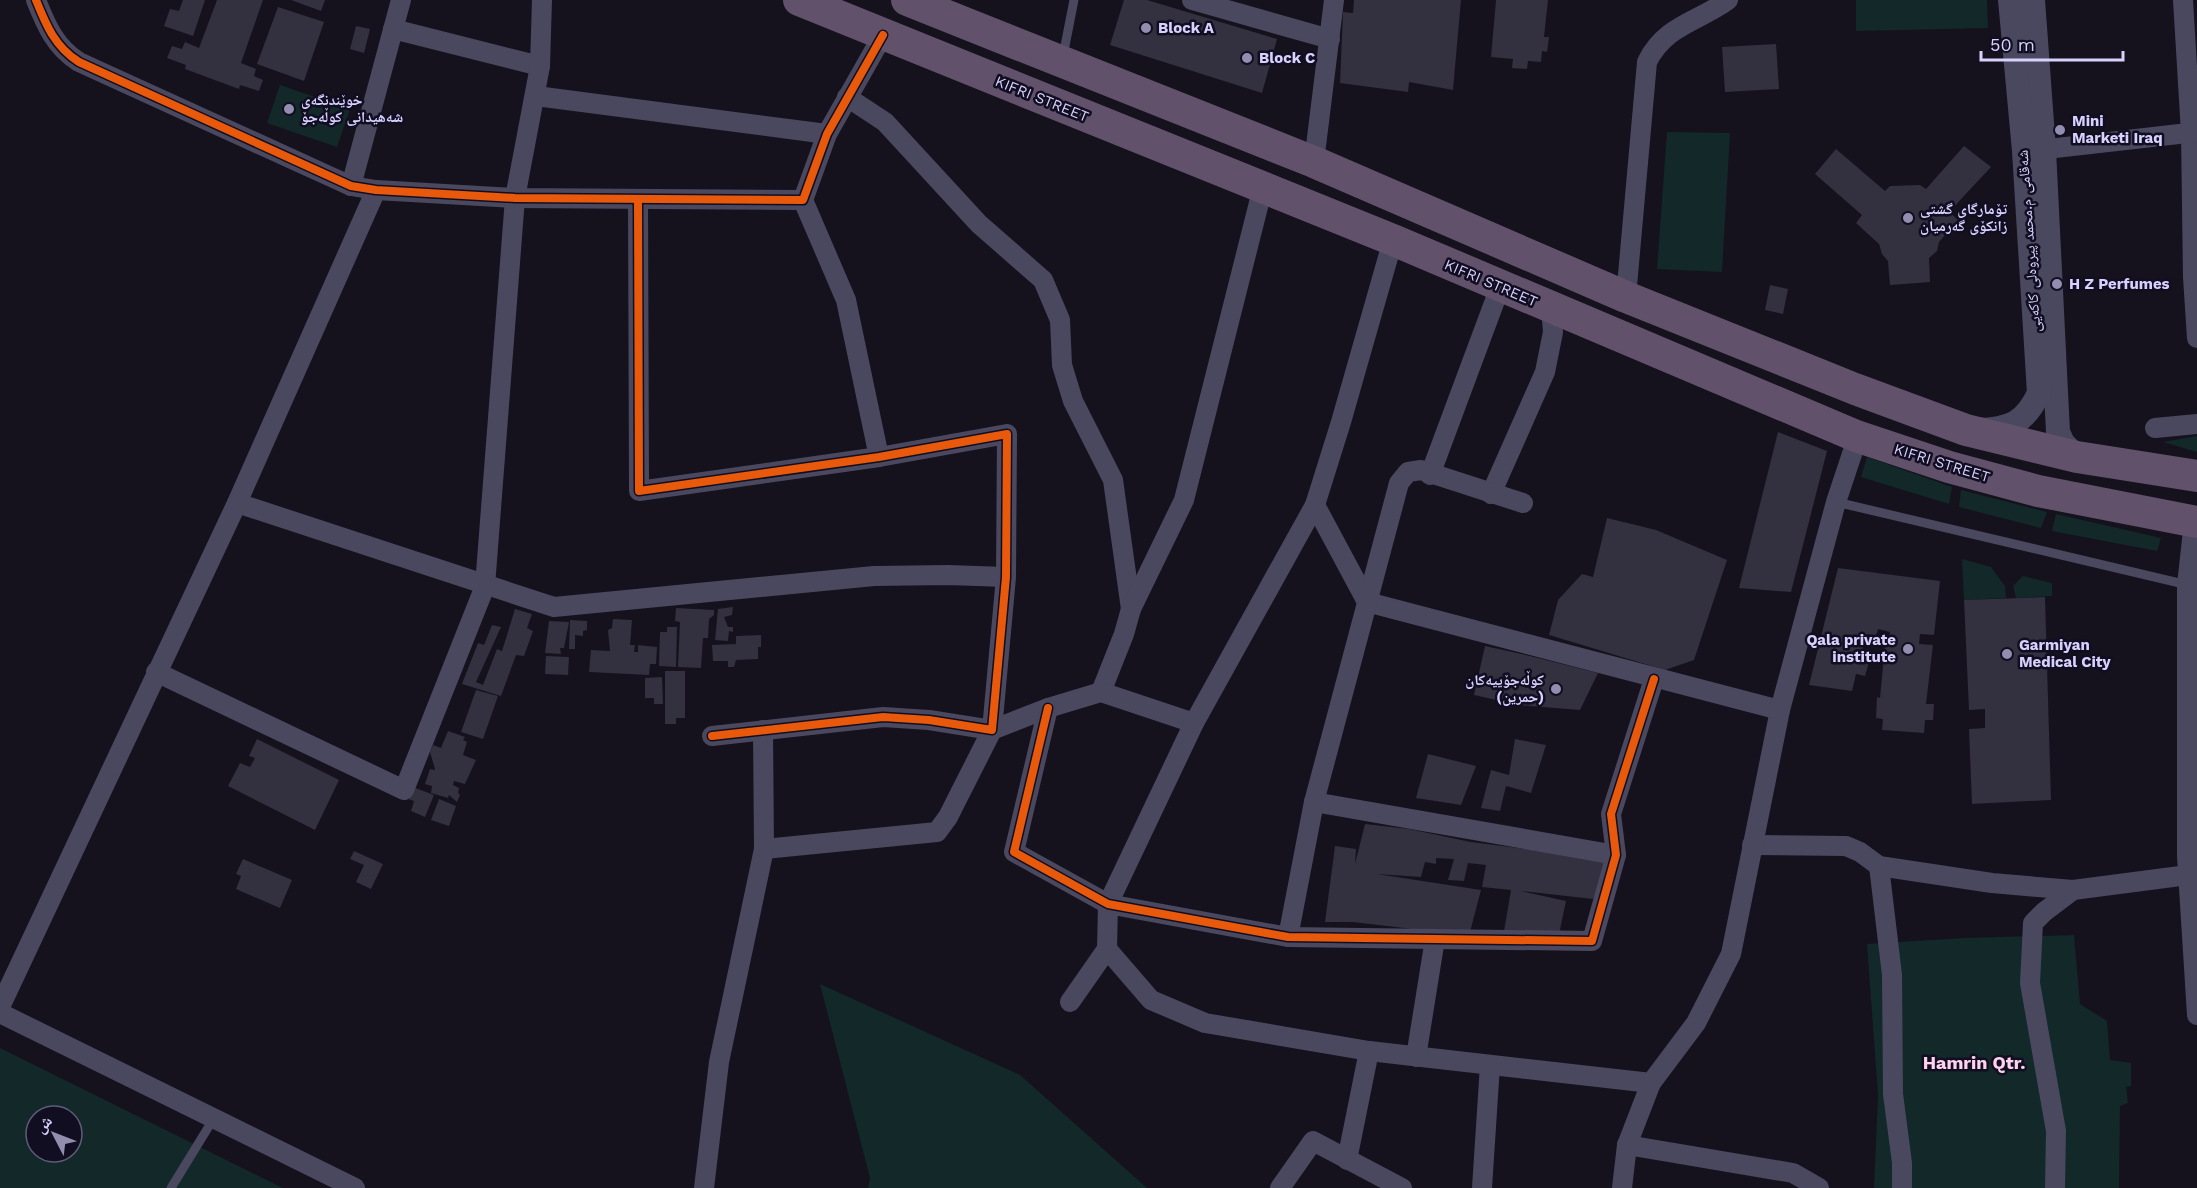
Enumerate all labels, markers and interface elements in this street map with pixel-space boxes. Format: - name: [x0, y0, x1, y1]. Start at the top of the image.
- place label: Block A: [1158, 19, 1215, 37]
- marker: Block A: [1139, 21, 1153, 35]
- scale bar: [1981, 24, 2124, 62]
- text: 50 m: [1990, 34, 2035, 55]
- place label: Block C: [1259, 49, 1315, 67]
- marker: Block C: [1240, 51, 1254, 65]
- street label: KIFRI STREET: [993, 72, 1091, 126]
- place label: خوێندنگەی شەهیدانی کوڵەجۆ: [301, 91, 403, 126]
- marker: خوێندنگەی شەهیدانی کوڵەجۆ: [282, 102, 296, 116]
- place label: Mini Marketi Iraq: [2072, 112, 2163, 147]
- marker: Mini Marketi Iraq: [2053, 123, 2067, 137]
- street label: شەقامی م.محمد پیروەلی کاکەیی: [2014, 149, 2045, 333]
- place label: تۆمارگای گشتی زانکۆی گەرمیان: [1920, 200, 2008, 235]
- marker: تۆمارگای گشتی زانکۆی گەرمیان: [1901, 211, 1915, 225]
- street label: KIFRI STREET: [1442, 255, 1540, 311]
- place label: H Z Perfumes: [2069, 275, 2170, 293]
- marker: H Z Perfumes: [2050, 277, 2064, 291]
- street label: KIFRI STREET: [1892, 440, 1992, 486]
- place label: Qala private institute: [1806, 631, 1896, 666]
- place label: Garmiyan Medical City: [2019, 636, 2111, 671]
- marker: Qala private institute: [1901, 642, 1915, 656]
- marker: Garmiyan Medical City: [2000, 647, 2014, 661]
- place label: کوڵەجۆییەکان (حمرین): [1465, 670, 1544, 706]
- marker: کوڵەجۆییەکان (حمرین): [1549, 682, 1563, 696]
- district label: Hamrin Qtr.: [1923, 1052, 2025, 1073]
- north arrow: [24, 1104, 84, 1164]
- text: ش: [30, 1112, 56, 1137]

